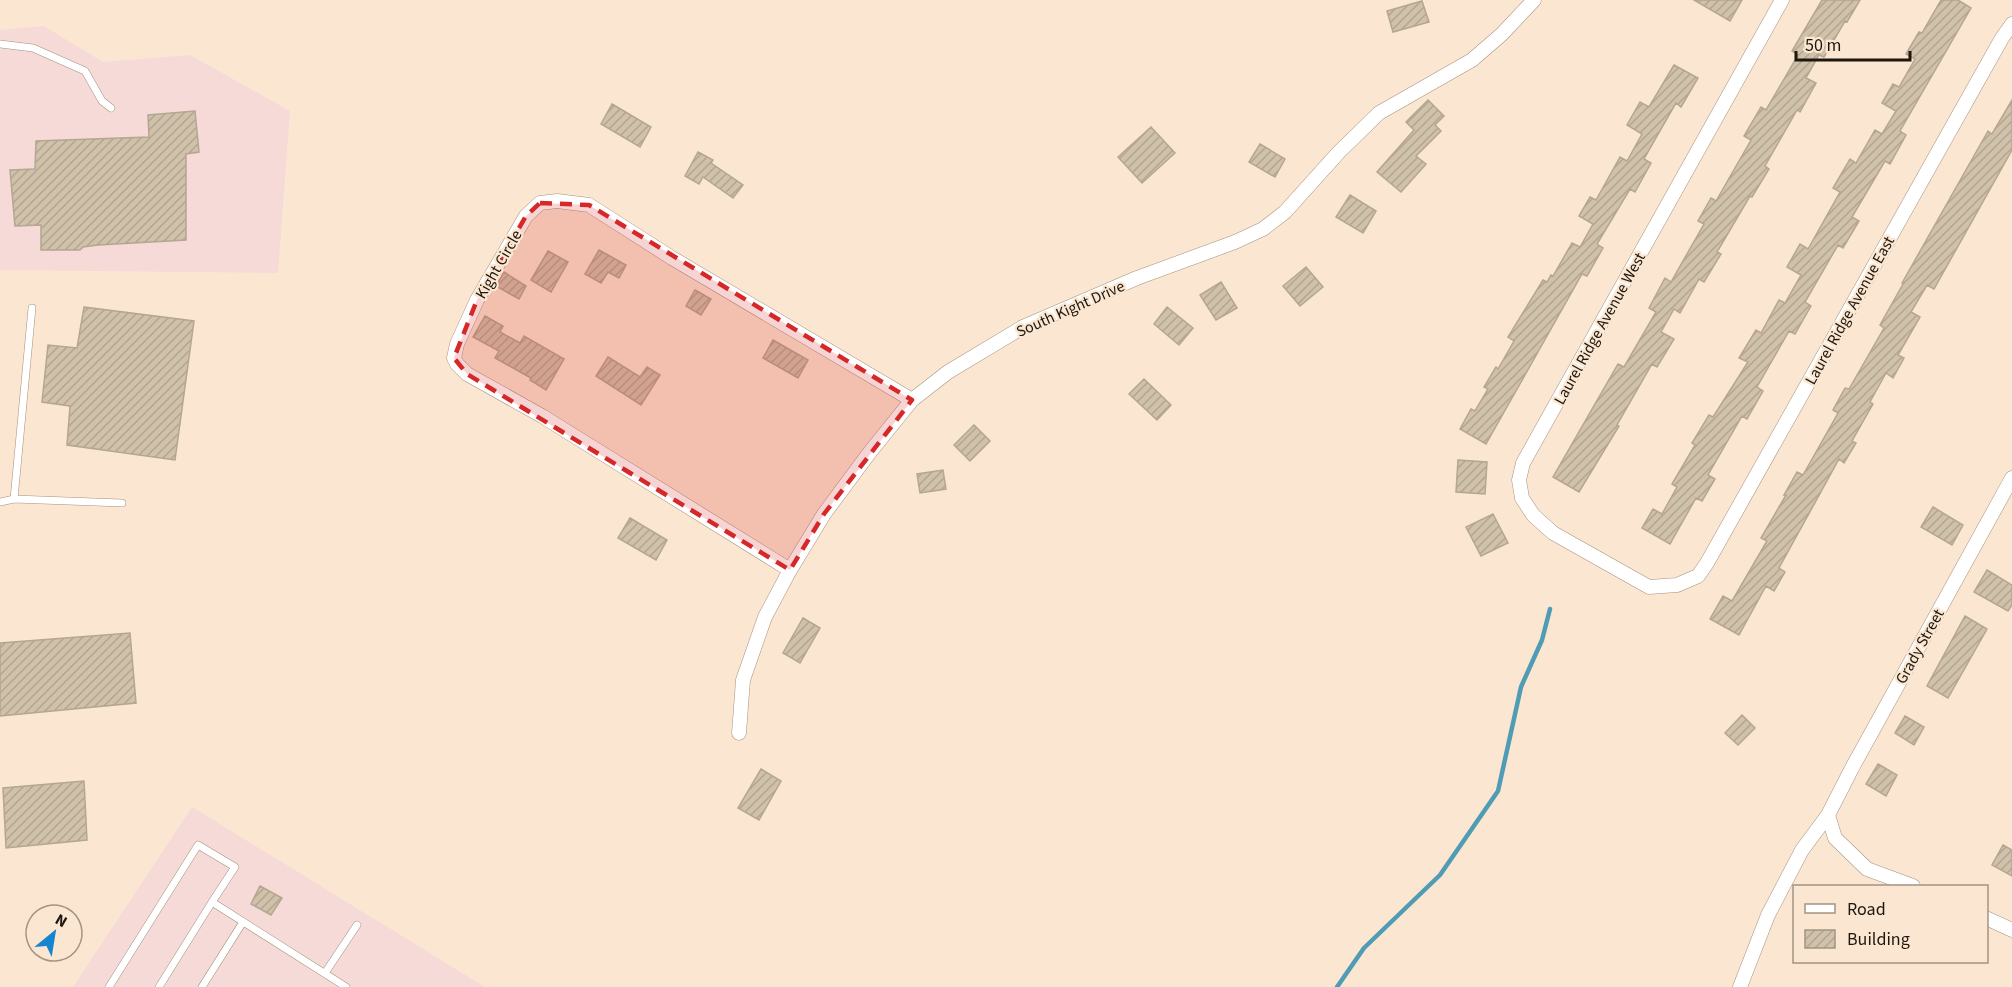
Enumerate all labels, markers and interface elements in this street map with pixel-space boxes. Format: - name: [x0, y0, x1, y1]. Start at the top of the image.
- scale bar: [1796, 24, 1910, 62]
- text: 50 m: [1805, 33, 1841, 58]
- street label: Kight Circle: [470, 226, 528, 303]
- street label: Laurel Ridge Avenue East: [1800, 232, 1900, 389]
- street label: Laurel Ridge Avenue West: [1549, 248, 1651, 409]
- street label: South Kight Drive: [1013, 275, 1128, 343]
- street label: Grady Street: [1890, 604, 1950, 688]
- legend: [1793, 885, 1988, 963]
- text: Road: [1847, 897, 1886, 922]
- north arrow: [24, 903, 84, 963]
- text: N: [51, 909, 71, 933]
- text: Building: [1847, 927, 1910, 952]

